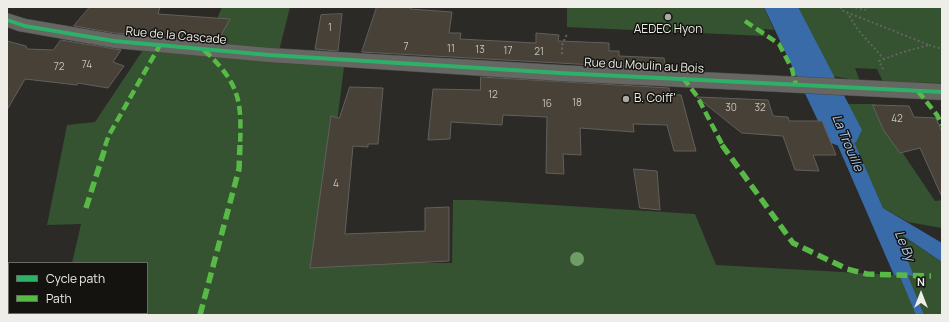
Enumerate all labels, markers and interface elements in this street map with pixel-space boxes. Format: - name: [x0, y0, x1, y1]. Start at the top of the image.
- marker: AEDEC Hyon: [663, 12, 673, 22]
- house number: 1: [328, 22, 332, 34]
- place label: AEDEC Hyon: [634, 23, 702, 37]
- street label: Rue de la Cascade: [125, 24, 227, 48]
- house number: 7: [403, 41, 409, 53]
- house number: 11: [447, 43, 455, 55]
- house number: 13: [475, 44, 485, 56]
- house number: 17: [504, 45, 512, 57]
- house number: 21: [534, 46, 544, 58]
- street label: Rue du Moulin au Bois: [584, 56, 704, 76]
- house number: 74: [82, 59, 92, 71]
- house number: 72: [54, 61, 64, 73]
- house number: 12: [488, 89, 498, 101]
- place label: B. Coiff': [634, 92, 676, 106]
- marker: B. Coiff': [621, 94, 631, 104]
- house number: 18: [572, 97, 582, 109]
- house number: 16: [542, 98, 552, 110]
- house number: 30: [725, 102, 737, 114]
- house number: 32: [754, 102, 766, 114]
- water label: La Trouille: [828, 112, 866, 174]
- house number: 42: [891, 113, 903, 125]
- house number: 4: [333, 178, 339, 190]
- water label: Le By: [891, 228, 917, 264]
- legend: [8, 262, 148, 314]
- text: Cycle path: [46, 270, 105, 287]
- north arrow: [901, 274, 941, 314]
- text: N: [917, 274, 925, 289]
- text: Path: [46, 290, 72, 307]

